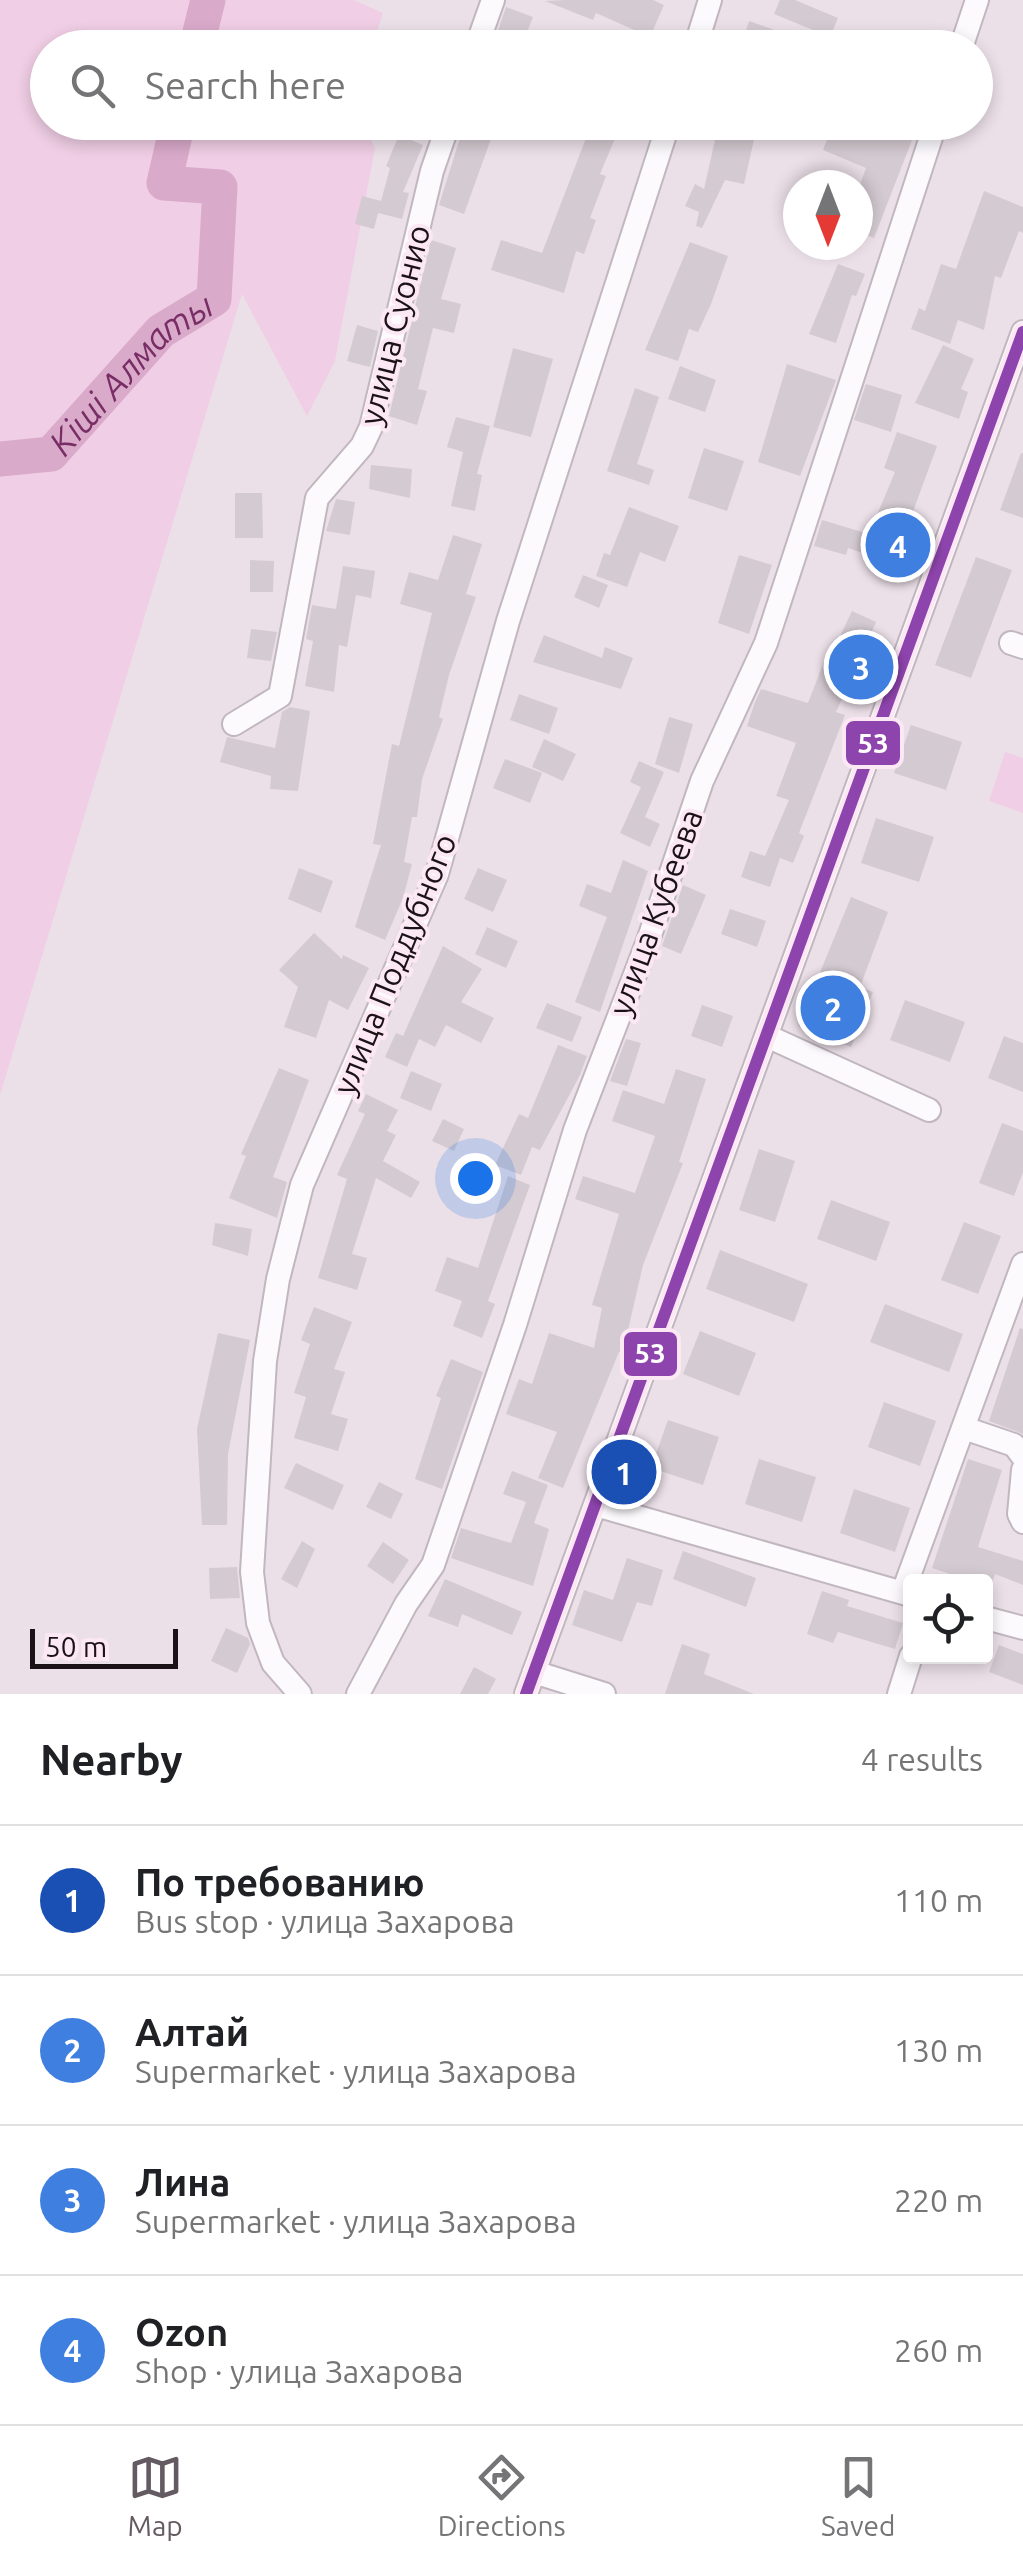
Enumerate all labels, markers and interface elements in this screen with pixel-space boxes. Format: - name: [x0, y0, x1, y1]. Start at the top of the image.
- search box: [30, 30, 993, 140]
- icon: search: [65, 58, 120, 113]
- text: Search here: [145, 64, 346, 106]
- north arrow: [783, 170, 873, 260]
- street label: улица Суонио: [352, 221, 436, 429]
- water label: Кіші Алматы: [40, 285, 220, 463]
- pin: 4: [866, 508, 930, 582]
- pin: 3: [828, 630, 894, 704]
- line badge: 53: [844, 719, 902, 767]
- text: 53: [857, 727, 889, 758]
- street label: улица Кубеева: [601, 804, 709, 1020]
- street label: улица Поддубного: [325, 828, 463, 1100]
- pin: 2: [800, 970, 866, 1046]
- your location: [450, 1153, 501, 1204]
- line badge: 53: [622, 1330, 679, 1378]
- text: 53: [634, 1337, 666, 1368]
- pin: 1: [592, 1434, 656, 1510]
- map controls: [903, 1574, 993, 1664]
- button: locate: [903, 1574, 993, 1664]
- scale bar: [30, 1624, 178, 1668]
- text: 50 m: [45, 1631, 107, 1662]
- text: Nearby: [40, 1736, 183, 1783]
- text: 4 results: [861, 1741, 983, 1777]
- text: По требованию: [135, 1861, 425, 1903]
- text: 1: [63, 1882, 82, 1918]
- text: 110 m: [894, 1882, 983, 1918]
- text: Bus stop · улица Захарова: [135, 1903, 515, 1939]
- text: Алтай: [135, 2011, 249, 2053]
- text: 2: [63, 2032, 82, 2068]
- text: 130 m: [894, 2032, 983, 2068]
- text: Supermarket · улица Захарова: [135, 2053, 577, 2089]
- text: Лина: [135, 2161, 230, 2203]
- text: 3: [63, 2182, 82, 2218]
- text: 220 m: [894, 2182, 983, 2218]
- text: Supermarket · улица Захарова: [135, 2203, 577, 2239]
- text: Ozon: [135, 2311, 228, 2353]
- text: 4: [63, 2332, 82, 2368]
- text: 260 m: [894, 2332, 983, 2368]
- text: Shop · улица Захарова: [135, 2353, 463, 2389]
- tab: Map: [128, 2450, 183, 2541]
- tab: Directions: [438, 2450, 566, 2541]
- tab: Saved: [821, 2450, 895, 2541]

